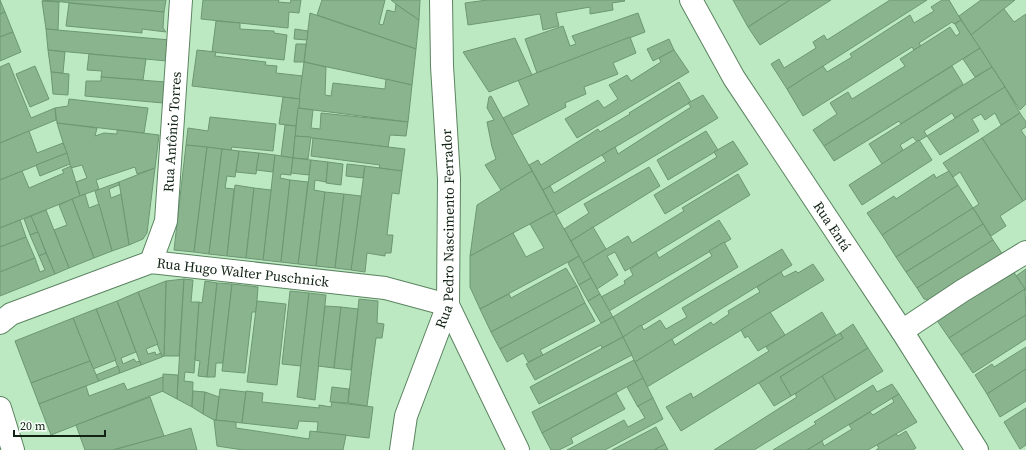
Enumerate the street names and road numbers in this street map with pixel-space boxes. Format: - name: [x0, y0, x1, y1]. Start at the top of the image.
- street label: Rua Antônio Torres: [158, 71, 186, 193]
- street label: Rua Pedro Nascimento Ferrador: [430, 128, 459, 331]
- street label: Rua Entá: [809, 197, 857, 256]
- street label: Rua Hugo Walter Puschnick: [156, 253, 330, 292]

